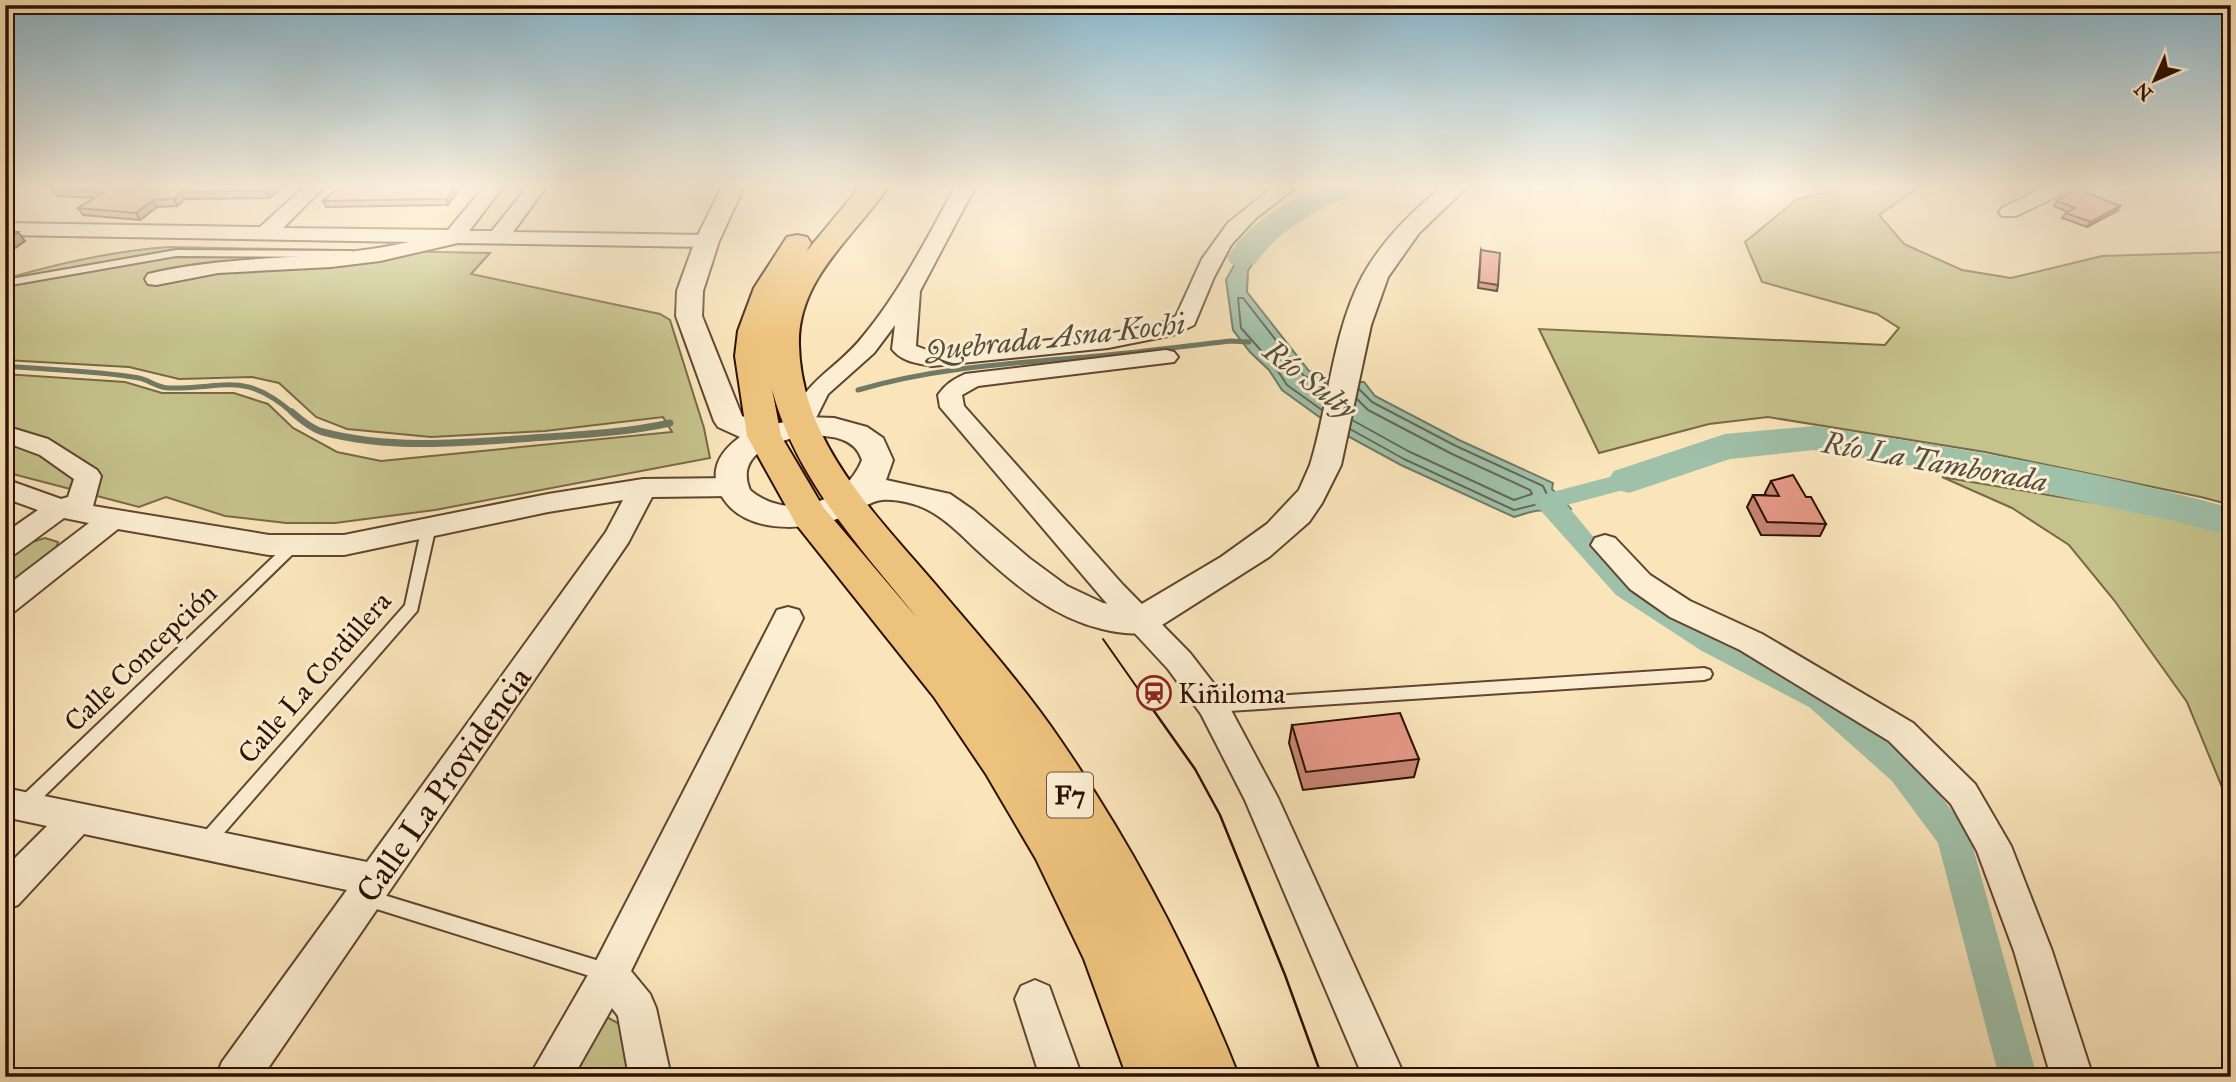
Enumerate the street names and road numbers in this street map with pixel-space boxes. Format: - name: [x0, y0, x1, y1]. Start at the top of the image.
- street label: Calle Concepción: [57, 576, 224, 739]
- street label: Calle La Cordillera: [230, 584, 399, 771]
- street label: Calle La Providencia: [348, 659, 540, 910]
- road number: F7: [1047, 772, 1093, 818]

